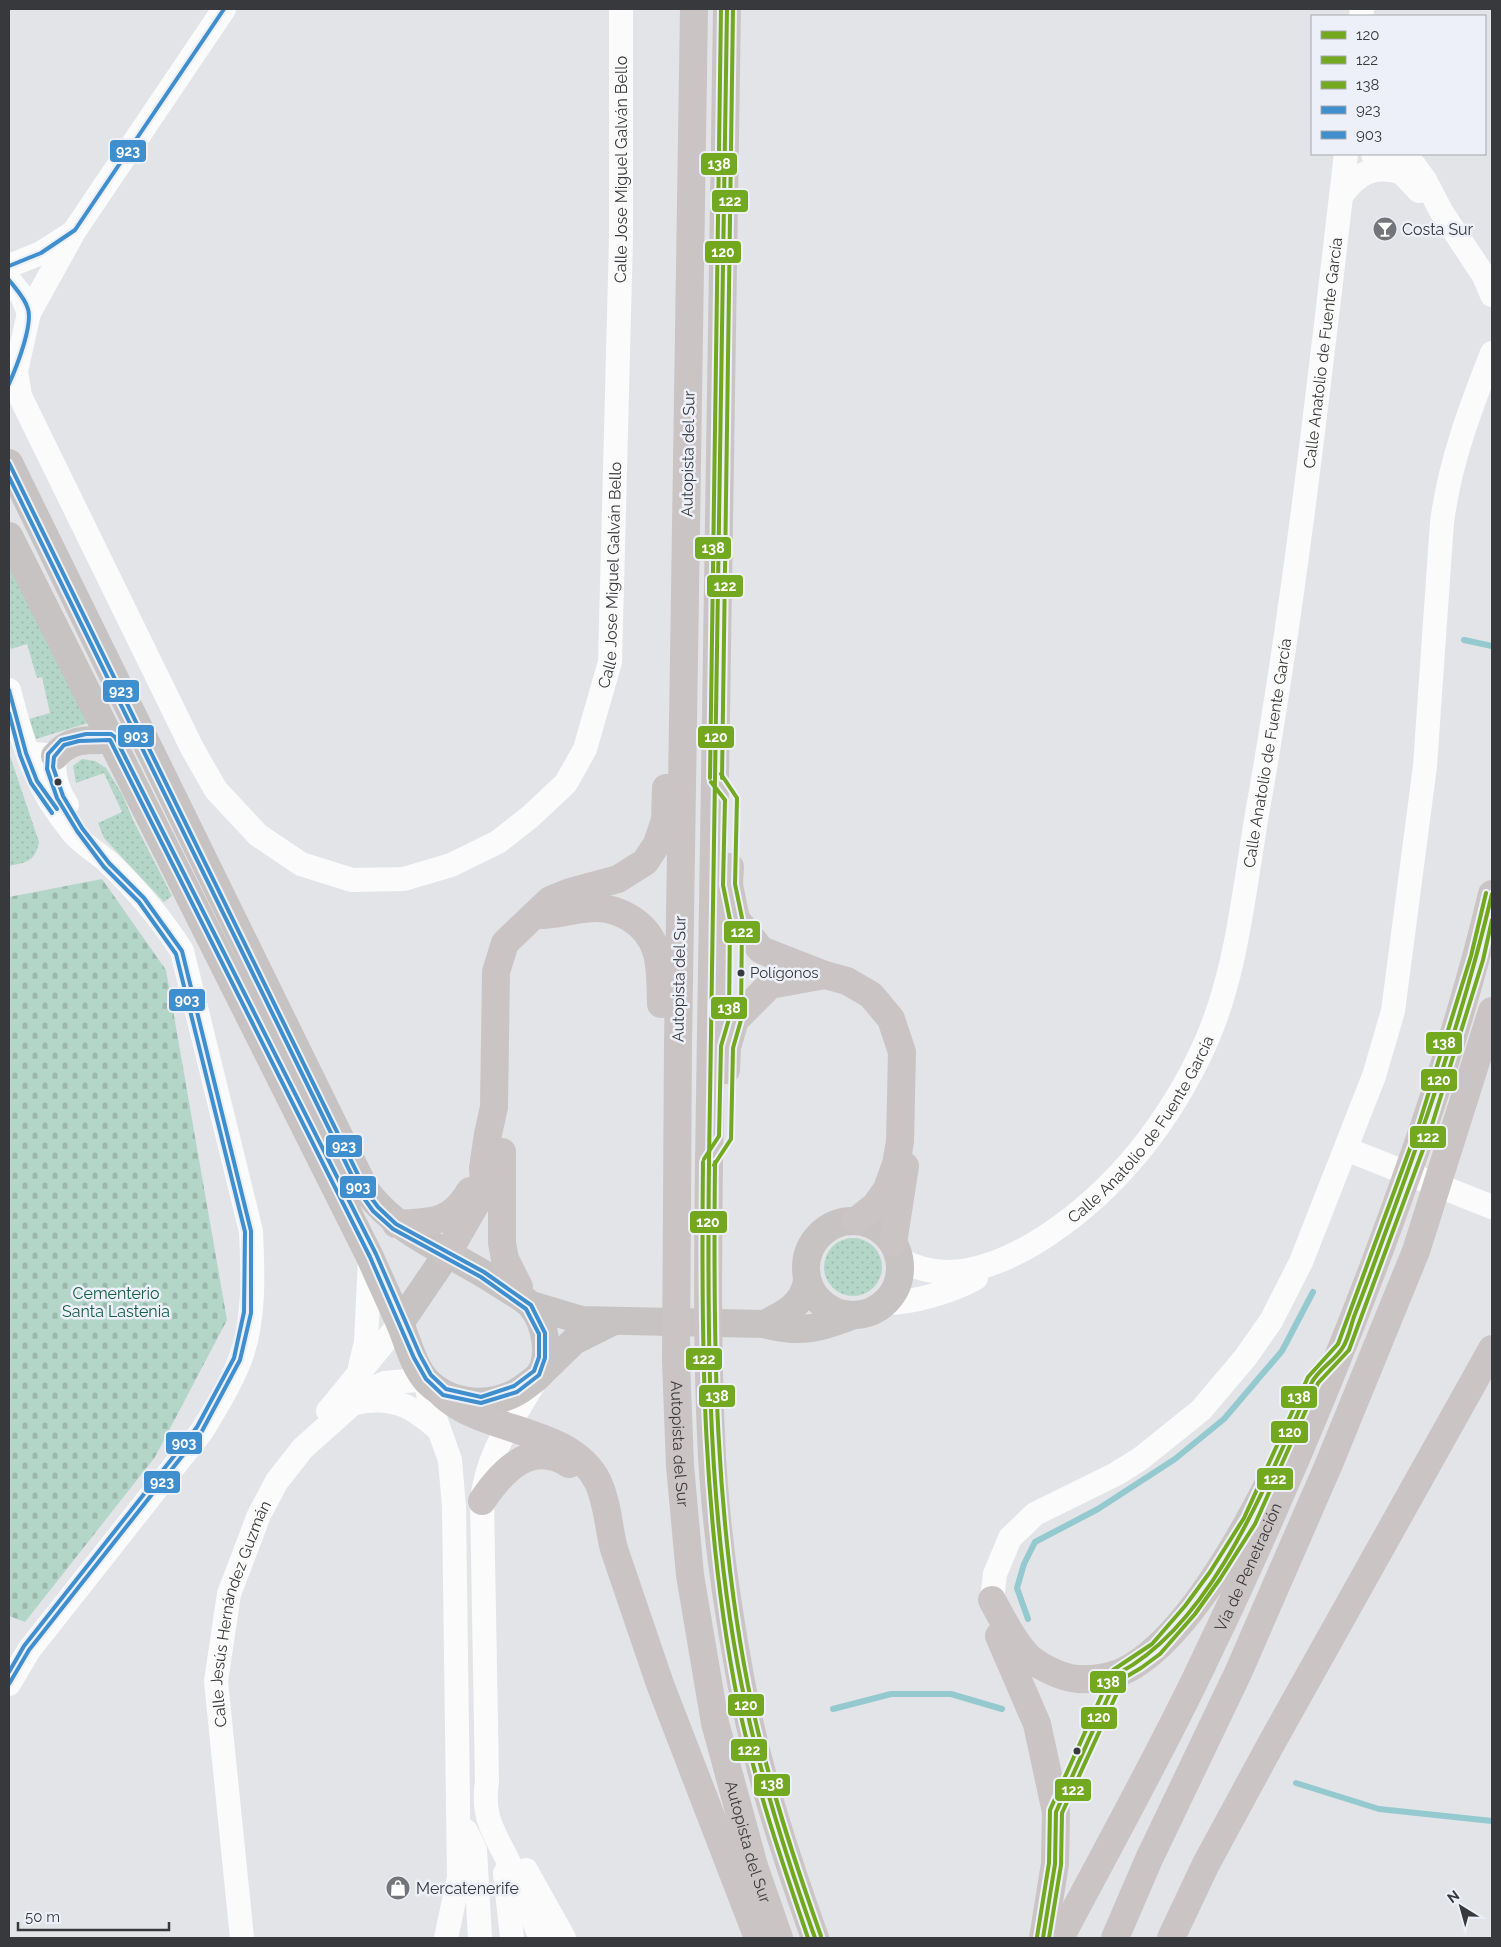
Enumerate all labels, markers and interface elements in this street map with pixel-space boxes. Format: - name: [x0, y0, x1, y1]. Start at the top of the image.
- legend: [1311, 15, 1486, 155]
- text: 120: [1356, 26, 1379, 44]
- text: 122: [1356, 51, 1378, 69]
- street label: Calle Jose Miguel Galván Bello: [610, 56, 631, 283]
- text: 138: [1356, 76, 1379, 94]
- text: 923: [1356, 101, 1381, 119]
- text: 903: [1356, 126, 1382, 144]
- line badge: 923: [109, 139, 147, 163]
- text: 923: [116, 143, 140, 159]
- line badge: 138: [700, 152, 738, 176]
- text: 138: [707, 156, 731, 172]
- line badge: 122: [711, 189, 749, 213]
- text: 122: [719, 193, 741, 209]
- bar icon: Costa Sur: [1372, 216, 1398, 242]
- place label: Costa Sur: [1402, 220, 1474, 239]
- street label: Calle Anatolio de Fuente García: [1299, 236, 1346, 469]
- line badge: 120: [704, 240, 742, 264]
- text: 120: [711, 244, 735, 260]
- street label: Autopista del Sur: [677, 390, 699, 517]
- street label: Calle Jose Miguel Galván Bello: [593, 462, 625, 690]
- line badge: 138: [694, 536, 732, 560]
- text: 138: [701, 540, 725, 556]
- line badge: 122: [706, 574, 744, 598]
- text: 122: [714, 578, 736, 594]
- street label: Calle Anatolio de Fuente García: [1239, 637, 1295, 869]
- line badge: 923: [102, 679, 140, 703]
- text: 923: [109, 683, 133, 699]
- line badge: 903: [117, 724, 155, 748]
- line badge: 120: [697, 725, 735, 749]
- text: 903: [124, 728, 149, 744]
- text: 120: [704, 729, 728, 745]
- unlabelled marker: [53, 777, 63, 787]
- street label: Autopista del Sur: [668, 915, 690, 1042]
- line badge: 122: [723, 920, 761, 944]
- text: 122: [731, 924, 753, 940]
- place label: Polígonos: [750, 964, 819, 982]
- marker: Polígonos: [736, 968, 746, 978]
- line badge: 903: [168, 988, 206, 1012]
- text: 903: [175, 992, 200, 1008]
- line badge: 138: [710, 996, 748, 1020]
- text: 138: [717, 1000, 741, 1016]
- line badge: 138: [1425, 1031, 1463, 1055]
- street label: Calle Anatolio de Fuente García: [1064, 1032, 1217, 1227]
- text: 138: [1432, 1035, 1456, 1051]
- line badge: 120: [1420, 1068, 1458, 1092]
- text: 120: [1427, 1072, 1451, 1088]
- line badge: 122: [1409, 1125, 1447, 1149]
- text: 122: [1417, 1129, 1439, 1145]
- line badge: 923: [325, 1134, 363, 1158]
- text: 923: [332, 1138, 356, 1154]
- line badge: 903: [339, 1175, 377, 1199]
- text: 903: [346, 1179, 371, 1195]
- line badge: 120: [689, 1210, 728, 1234]
- text: 120: [696, 1214, 720, 1230]
- park label: Cementerio Santa Lastenia: [62, 1284, 170, 1321]
- line badge: 122: [685, 1347, 723, 1371]
- text: 122: [693, 1351, 715, 1367]
- street label: Autopista del Sur: [667, 1380, 693, 1508]
- line badge: 138: [698, 1384, 736, 1408]
- line badge: 138: [1280, 1385, 1318, 1409]
- text: 138: [705, 1388, 729, 1404]
- text: 138: [1287, 1389, 1311, 1405]
- line badge: 120: [1270, 1420, 1309, 1444]
- text: 120: [1278, 1424, 1302, 1440]
- line badge: 903: [165, 1431, 203, 1455]
- text: 903: [172, 1435, 197, 1451]
- line badge: 122: [1256, 1467, 1294, 1491]
- line badge: 923: [143, 1470, 181, 1494]
- text: 122: [1264, 1471, 1286, 1487]
- text: 923: [150, 1474, 174, 1490]
- street label: Calle Jesús Hernández Guzmán: [206, 1497, 275, 1728]
- street label: Vía de Penetración: [1210, 1500, 1285, 1634]
- line badge: 138: [1089, 1670, 1127, 1694]
- text: 138: [1096, 1674, 1120, 1690]
- line badge: 120: [727, 1693, 765, 1717]
- text: 120: [734, 1697, 758, 1713]
- line badge: 120: [1080, 1706, 1118, 1730]
- text: 120: [1087, 1709, 1111, 1725]
- line badge: 122: [730, 1738, 768, 1762]
- text: 122: [738, 1742, 760, 1758]
- unlabelled marker: [1072, 1746, 1082, 1756]
- line badge: 138: [753, 1773, 791, 1797]
- text: 138: [760, 1776, 784, 1792]
- street label: Autopista del Sur: [722, 1778, 776, 1906]
- line badge: 122: [1054, 1778, 1092, 1802]
- text: 122: [1062, 1782, 1084, 1798]
- shop icon: Mercatenerife: [385, 1875, 411, 1901]
- place label: Mercatenerife: [416, 1879, 519, 1898]
- north arrow: [1436, 1882, 1486, 1932]
- text: N: [1444, 1887, 1462, 1906]
- scale bar: [18, 1900, 169, 1932]
- text: 50 m: [25, 1908, 60, 1926]

